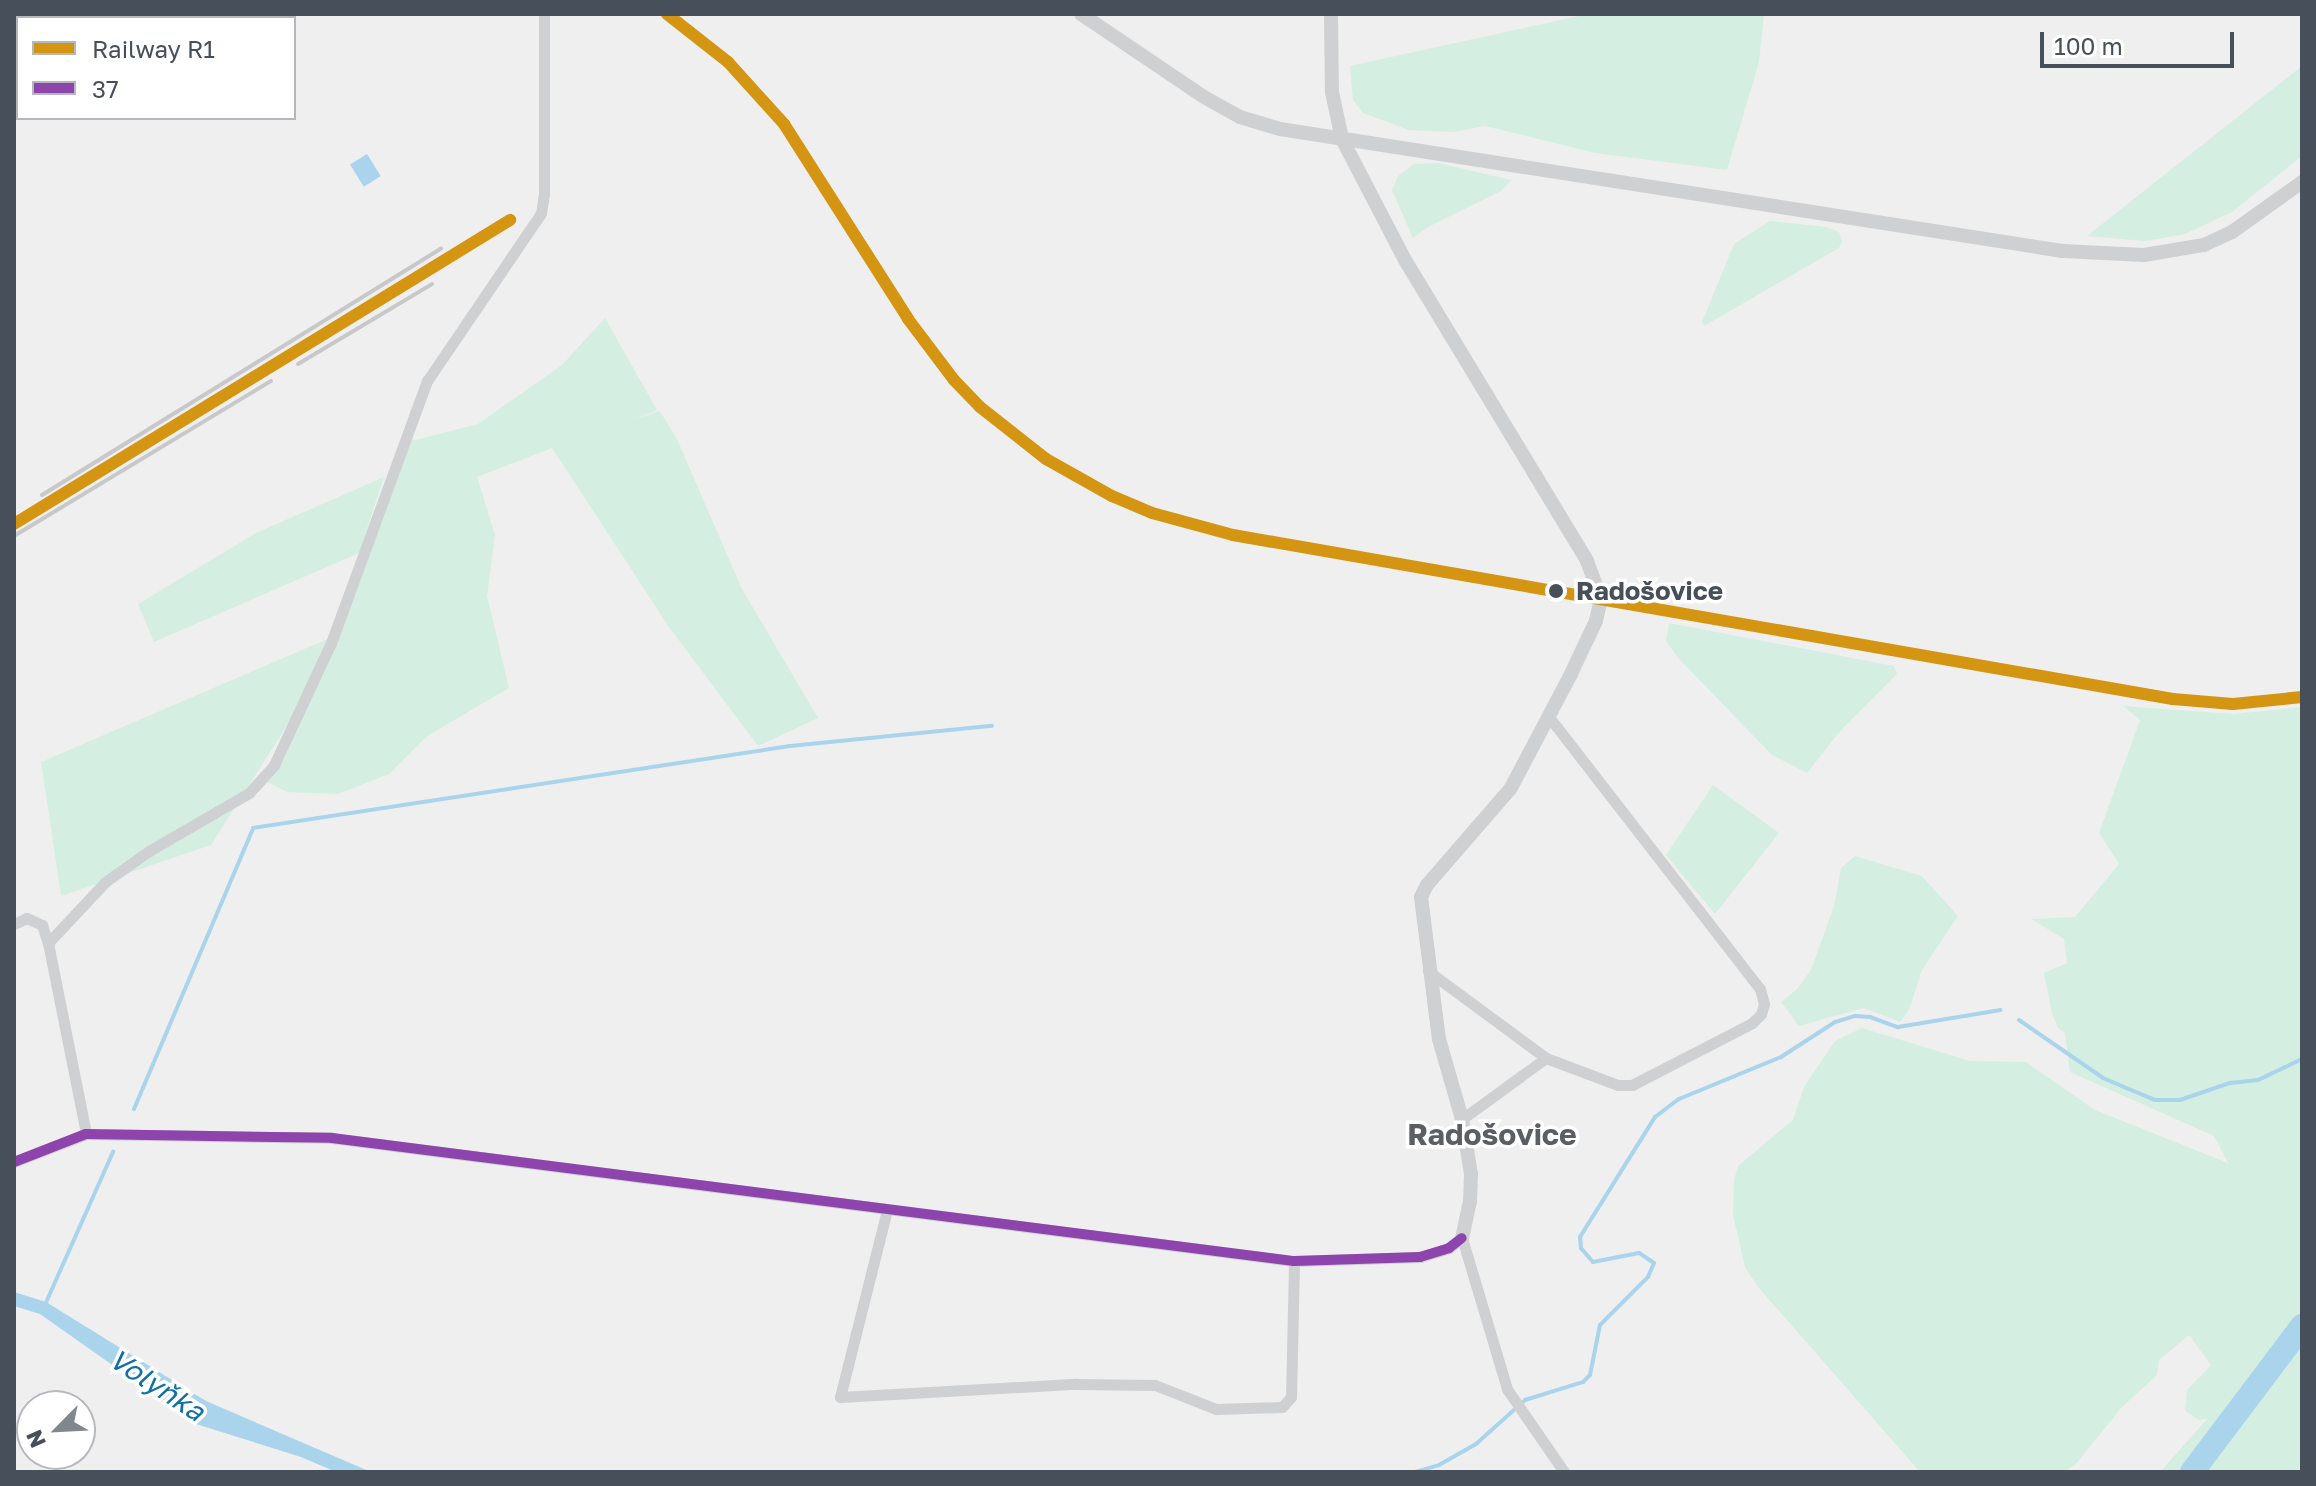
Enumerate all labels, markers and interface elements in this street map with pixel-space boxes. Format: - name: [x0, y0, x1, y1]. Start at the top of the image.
- legend: [16, 16, 296, 120]
- scale bar: [2044, 16, 2238, 66]
- text: 100 m: [2054, 31, 2123, 60]
- text: Railway R1: [92, 34, 215, 63]
- text: 37: [92, 74, 119, 103]
- place label: Radošovice: [1576, 575, 1723, 607]
- marker: Radošovice: [1543, 578, 1569, 604]
- district label: Radošovice: [1407, 1116, 1577, 1152]
- water label: Volyňka: [103, 1342, 211, 1428]
- north arrow: [16, 1390, 96, 1470]
- text: N: [20, 1426, 51, 1452]

